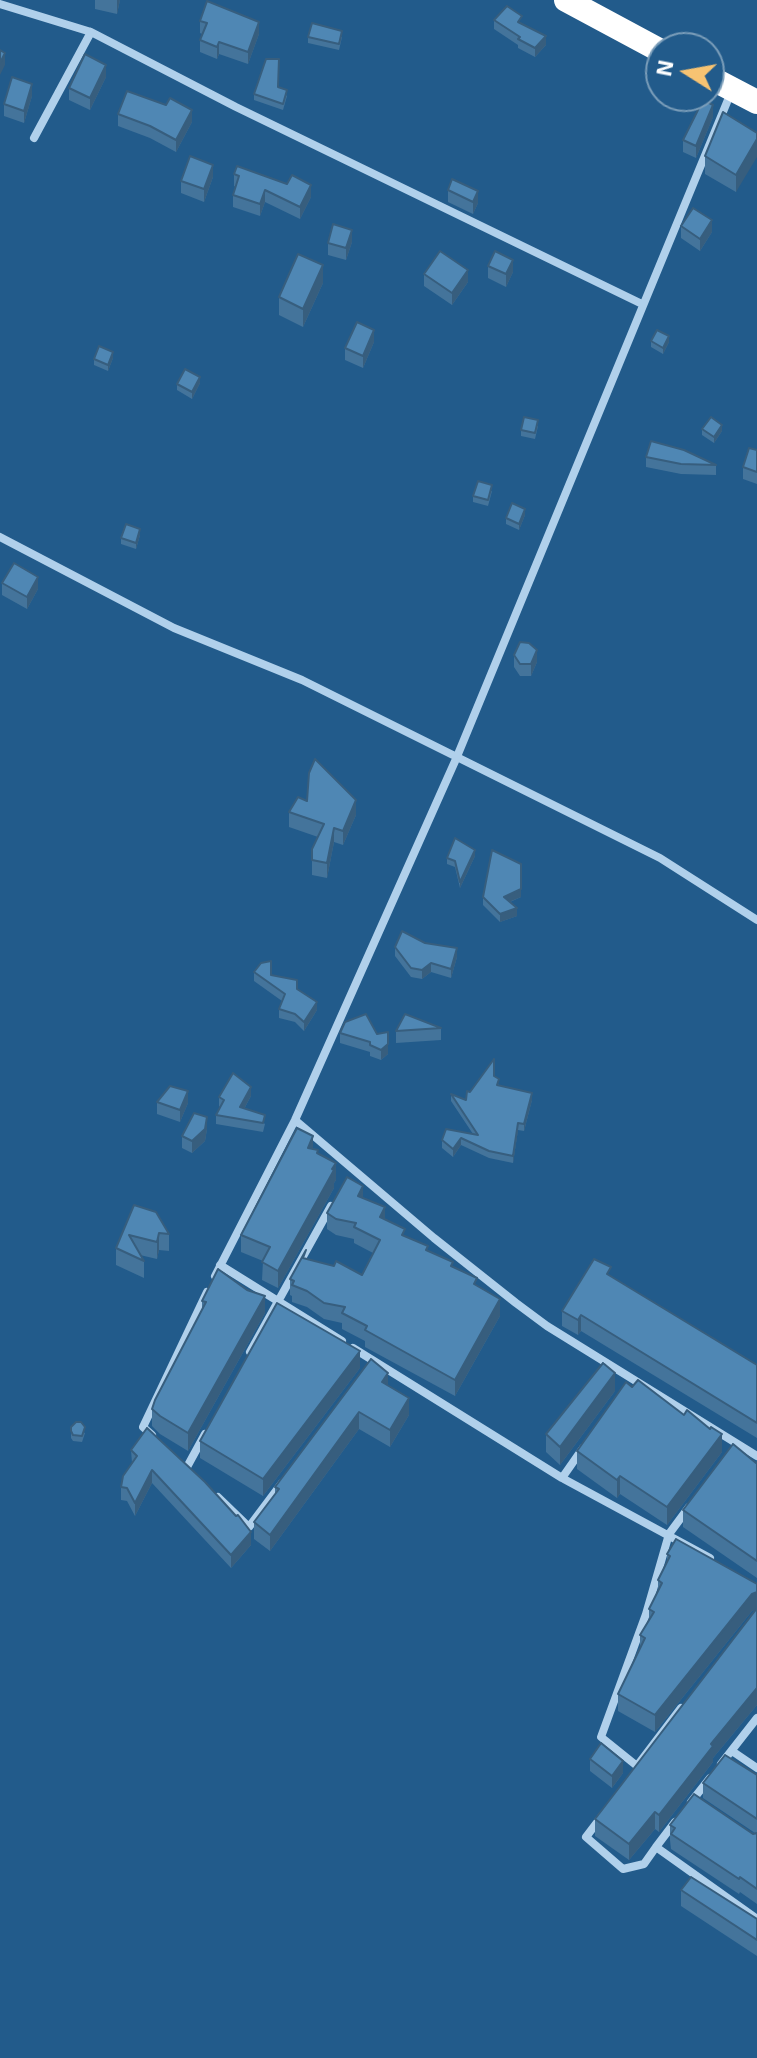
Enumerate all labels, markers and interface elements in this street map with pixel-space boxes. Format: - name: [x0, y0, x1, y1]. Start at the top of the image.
- north arrow: [645, 32, 725, 112]
- text: N: [649, 58, 678, 78]

